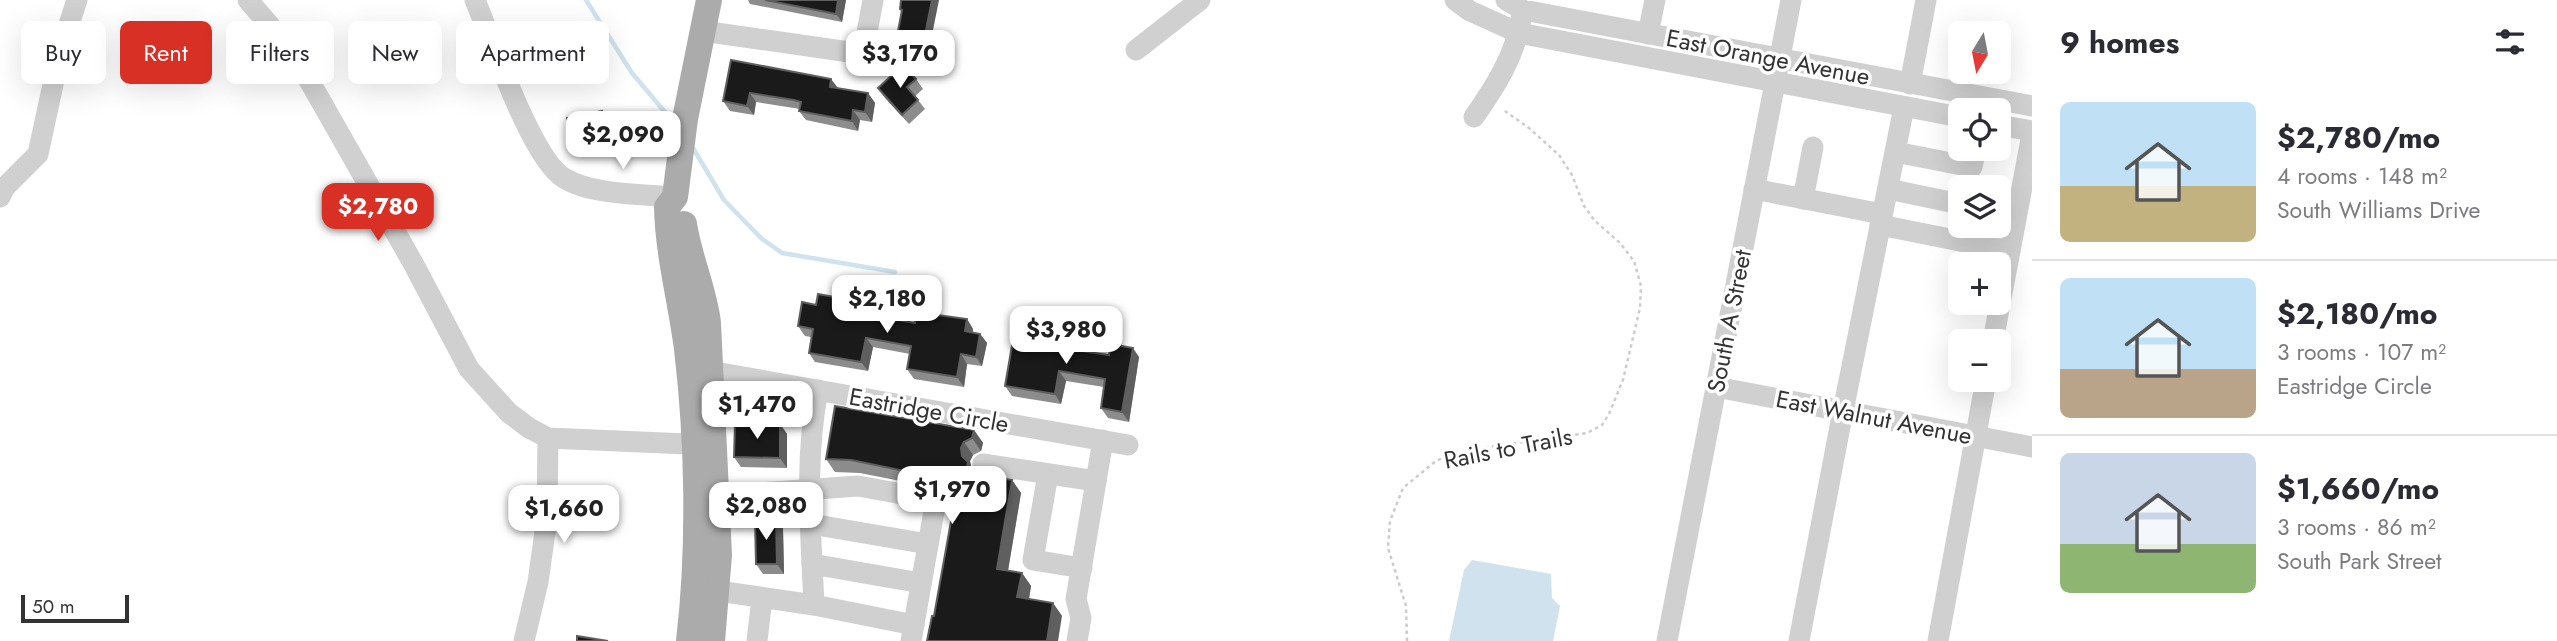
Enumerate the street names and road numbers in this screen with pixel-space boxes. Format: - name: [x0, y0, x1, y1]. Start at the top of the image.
- street label: East Orange Avenue: [1663, 20, 1873, 94]
- street label: South A Street: [1698, 246, 1760, 395]
- street label: Eastridge Circle: [846, 379, 1012, 441]
- street label: East Walnut Avenue: [1773, 381, 1975, 453]
- street label: Rails to Trails: [1441, 418, 1575, 478]

